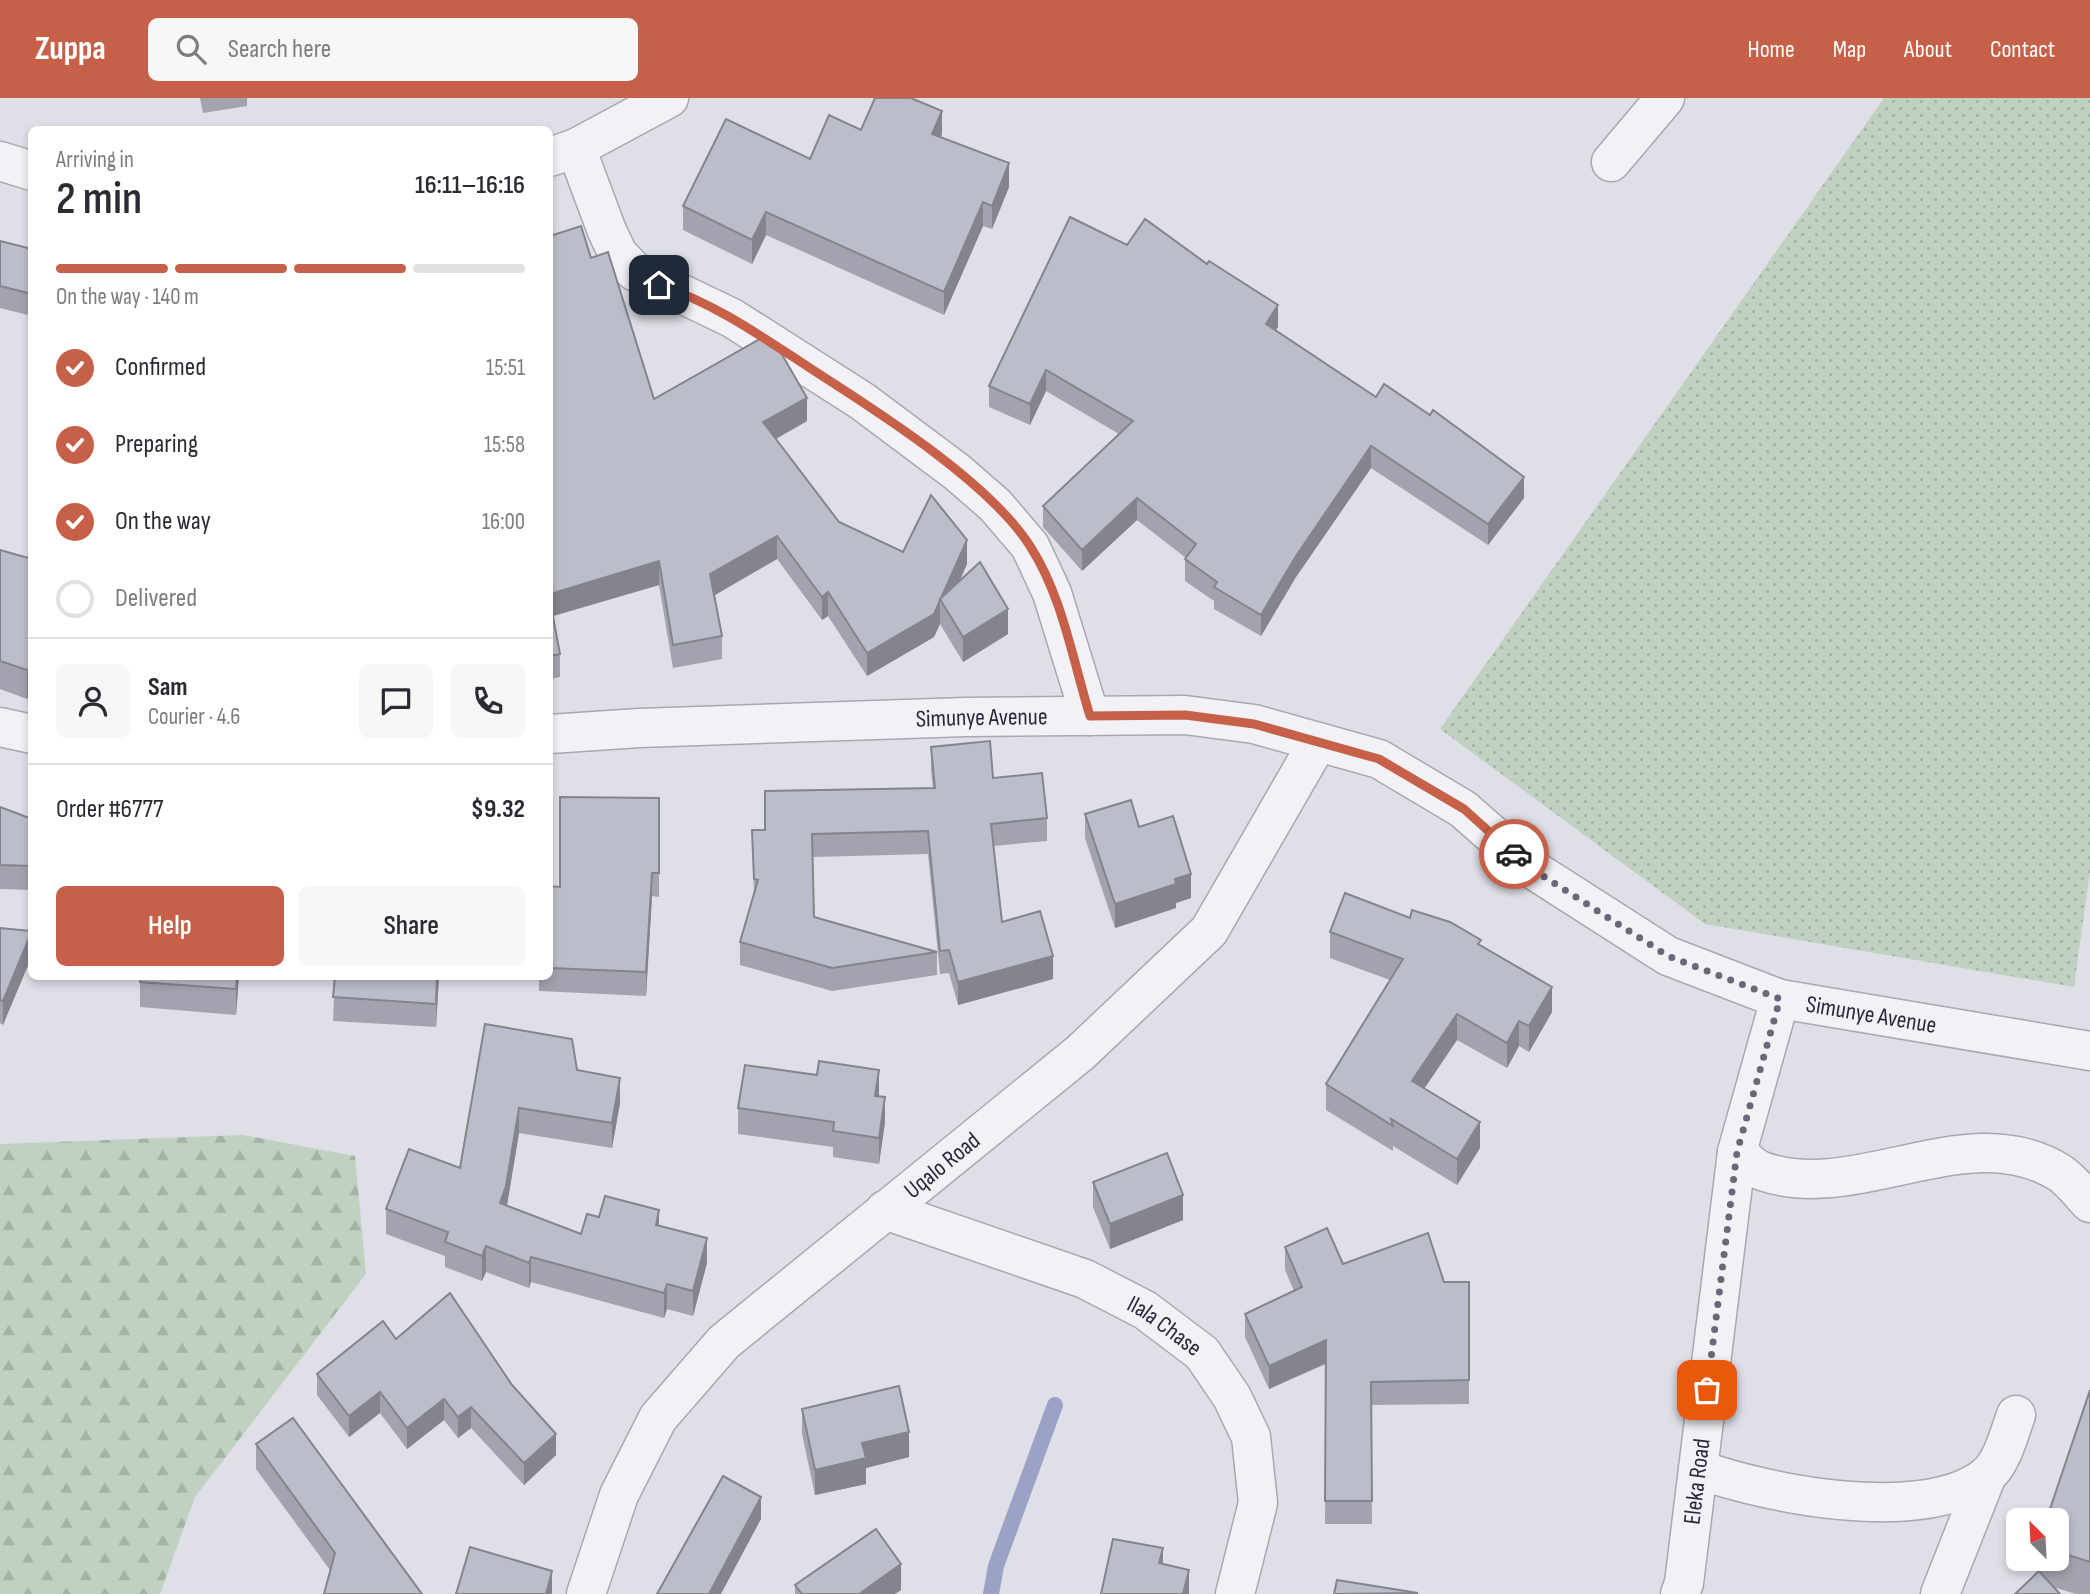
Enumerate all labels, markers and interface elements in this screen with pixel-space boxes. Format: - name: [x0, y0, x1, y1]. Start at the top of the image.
- search box: [148, 18, 638, 81]
- text: Zuppa: [35, 29, 106, 69]
- icon: search: [172, 30, 210, 68]
- text: Search here: [228, 34, 331, 65]
- text: Home: [1747, 35, 1795, 64]
- text: Map: [1833, 35, 1866, 64]
- text: About: [1904, 35, 1952, 64]
- text: Contact: [1990, 35, 2055, 64]
- text: Arriving in: [56, 146, 134, 174]
- text: 16:11–16:16: [415, 170, 525, 201]
- text: 2 min: [56, 172, 142, 227]
- pin: [629, 255, 689, 315]
- icon: home: [640, 266, 678, 304]
- text: On the way · 140 m: [56, 283, 199, 311]
- icon: check: [56, 349, 94, 387]
- text: Confirmed: [115, 352, 206, 383]
- text: 15:51: [486, 354, 525, 382]
- icon: check: [56, 426, 94, 464]
- text: Preparing: [115, 429, 198, 460]
- text: 15:58: [484, 431, 525, 459]
- icon: check: [56, 503, 94, 541]
- text: On the way: [115, 506, 211, 537]
- text: 16:00: [482, 508, 525, 536]
- text: Delivered: [115, 583, 197, 614]
- button: person: [56, 664, 130, 738]
- button: chat: [359, 664, 433, 738]
- button: phone: [451, 664, 525, 738]
- text: Sam: [148, 672, 188, 703]
- street label: Simunye Avenue: [915, 702, 1048, 733]
- text: Courier · 4.6: [148, 703, 240, 731]
- text: Order #6777: [56, 794, 163, 825]
- text: $9.32: [471, 794, 525, 825]
- courier: [1479, 819, 1549, 889]
- icon: car: [1495, 835, 1533, 873]
- button: Help: [56, 886, 284, 966]
- button: Share: [298, 886, 525, 966]
- street label: Simunye Avenue: [1804, 989, 1939, 1040]
- street label: Uqalo Road: [898, 1126, 986, 1205]
- street label: Ilala Chase: [1122, 1289, 1208, 1362]
- pin: [1677, 1360, 1737, 1420]
- icon: bag: [1688, 1371, 1726, 1409]
- street label: Eleka Road: [1677, 1437, 1716, 1526]
- north arrow: [2006, 1508, 2068, 1572]
- map controls: [2006, 1508, 2069, 1571]

